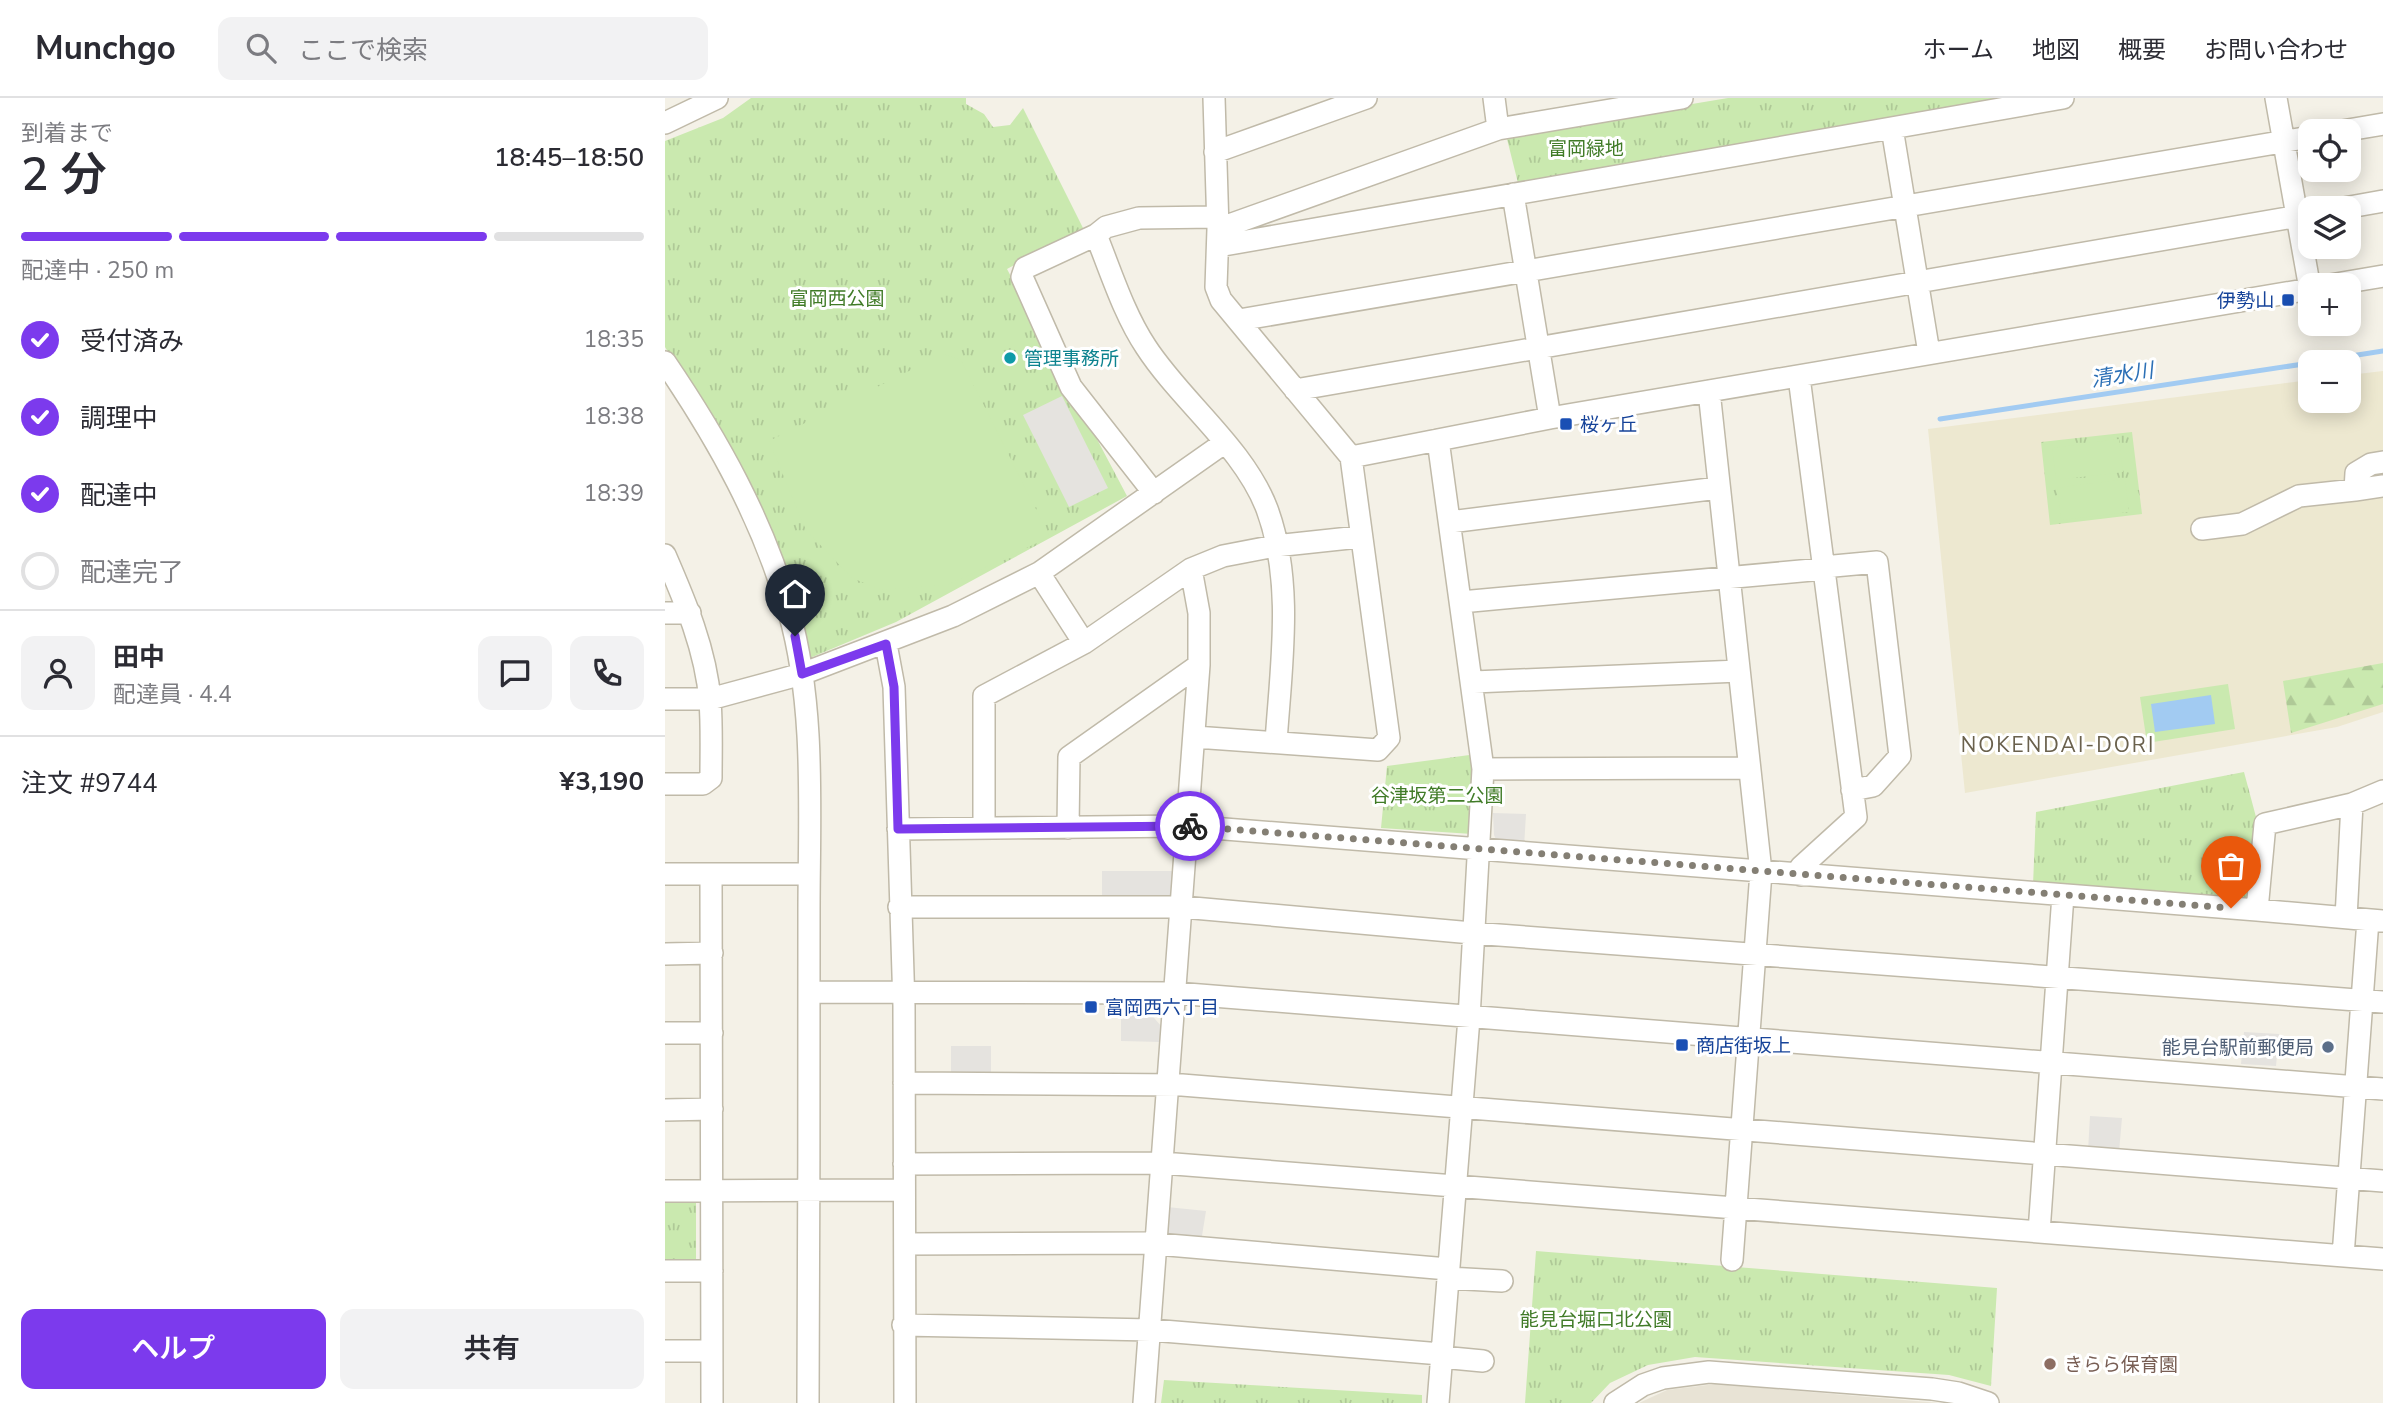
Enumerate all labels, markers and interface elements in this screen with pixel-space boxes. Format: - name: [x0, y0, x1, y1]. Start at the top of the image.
- search box: [218, 17, 708, 80]
- text: Munchgo: [35, 26, 176, 71]
- icon: search: [242, 29, 280, 67]
- text: ここで検索: [298, 33, 428, 68]
- text: ホーム: [1923, 34, 1994, 66]
- text: 地図: [2032, 34, 2080, 66]
- text: 概要: [2118, 34, 2166, 66]
- text: お問い合わせ: [2204, 34, 2348, 66]
- text: 到着まで: [21, 118, 113, 149]
- map controls: [2298, 119, 2361, 413]
- button: locate: [2298, 119, 2361, 182]
- park label: 富岡緑地: [1548, 136, 1624, 162]
- text: 18:45–18:50: [494, 140, 644, 175]
- text: 2 分: [21, 143, 107, 206]
- button: layers: [2298, 196, 2361, 259]
- text: 配達中 · 250 m: [21, 255, 174, 286]
- button: +: [2298, 273, 2361, 336]
- park label: 富岡西公園: [789, 286, 885, 312]
- place label: 伊勢山: [2217, 288, 2274, 314]
- marker: 伊勢山: [2280, 292, 2296, 308]
- icon: check: [21, 321, 59, 359]
- text: 受付済み: [80, 324, 184, 359]
- text: 18:35: [584, 324, 644, 355]
- place label: 管理事務所: [1024, 346, 1119, 372]
- marker: 管理事務所: [1002, 350, 1018, 366]
- button: −: [2298, 350, 2361, 413]
- water label: 清水川: [2089, 356, 2157, 394]
- icon: check: [21, 398, 59, 436]
- text: 調理中: [80, 401, 158, 436]
- text: 18:38: [584, 401, 644, 432]
- place label: 桜ヶ丘: [1580, 412, 1637, 438]
- marker: 桜ヶ丘: [1558, 416, 1574, 432]
- icon: check: [21, 475, 59, 513]
- text: 配達中: [80, 478, 158, 513]
- text: 18:39: [584, 478, 644, 509]
- text: 配達完了: [80, 555, 184, 590]
- pin: [765, 564, 825, 636]
- icon: home: [776, 575, 814, 613]
- button: person: [21, 636, 95, 710]
- button: chat: [478, 636, 552, 710]
- button: phone: [570, 636, 644, 710]
- text: 田中: [113, 640, 165, 675]
- text: 配達員 · 4.4: [113, 679, 232, 710]
- district label: NOKENDAI-DORI: [1961, 731, 2155, 759]
- text: ¥3,190: [560, 764, 644, 799]
- text: 注文 #9744: [21, 766, 158, 801]
- park label: 谷津坂第二公園: [1370, 783, 1504, 809]
- courier: [1155, 791, 1225, 861]
- icon: bike: [1171, 807, 1209, 845]
- pin: [2201, 836, 2261, 908]
- icon: bag: [2212, 847, 2250, 885]
- place label: 富岡西六丁目: [1105, 995, 1219, 1021]
- marker: 富岡西六丁目: [1083, 999, 1099, 1015]
- place label: 商店街坂上: [1696, 1033, 1791, 1059]
- place label: 能見台駅前郵便局: [2162, 1035, 2314, 1061]
- marker: 商店街坂上: [1674, 1037, 1690, 1053]
- marker: 能見台駅前郵便局: [2320, 1039, 2336, 1055]
- park label: 能見台堀口北公園: [1520, 1307, 1672, 1333]
- button: ヘルプ: [21, 1309, 326, 1389]
- button: 共有: [340, 1309, 644, 1389]
- place label: きらら保育園: [2064, 1352, 2178, 1378]
- marker: きらら保育園: [2042, 1356, 2058, 1372]

